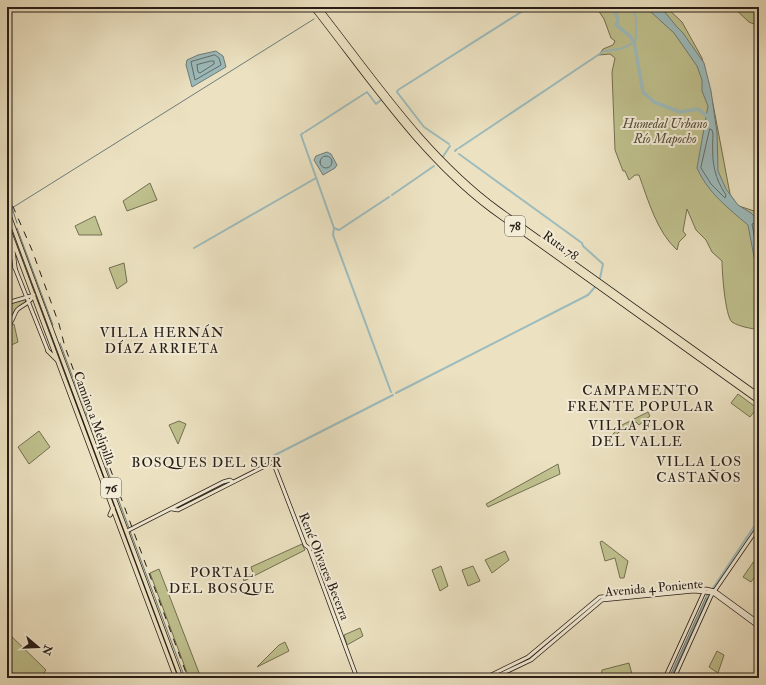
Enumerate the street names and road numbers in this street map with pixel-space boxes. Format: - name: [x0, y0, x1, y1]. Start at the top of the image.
- road number: 78: [505, 216, 525, 236]
- street label: Ruta 78: [539, 228, 581, 264]
- street label: Camino a Melipilla: [69, 369, 119, 468]
- road number: 76: [101, 478, 121, 498]
- street label: René Olivares Becerra: [295, 510, 353, 623]
- street label: Avenida 4 Poniente: [603, 576, 704, 600]

